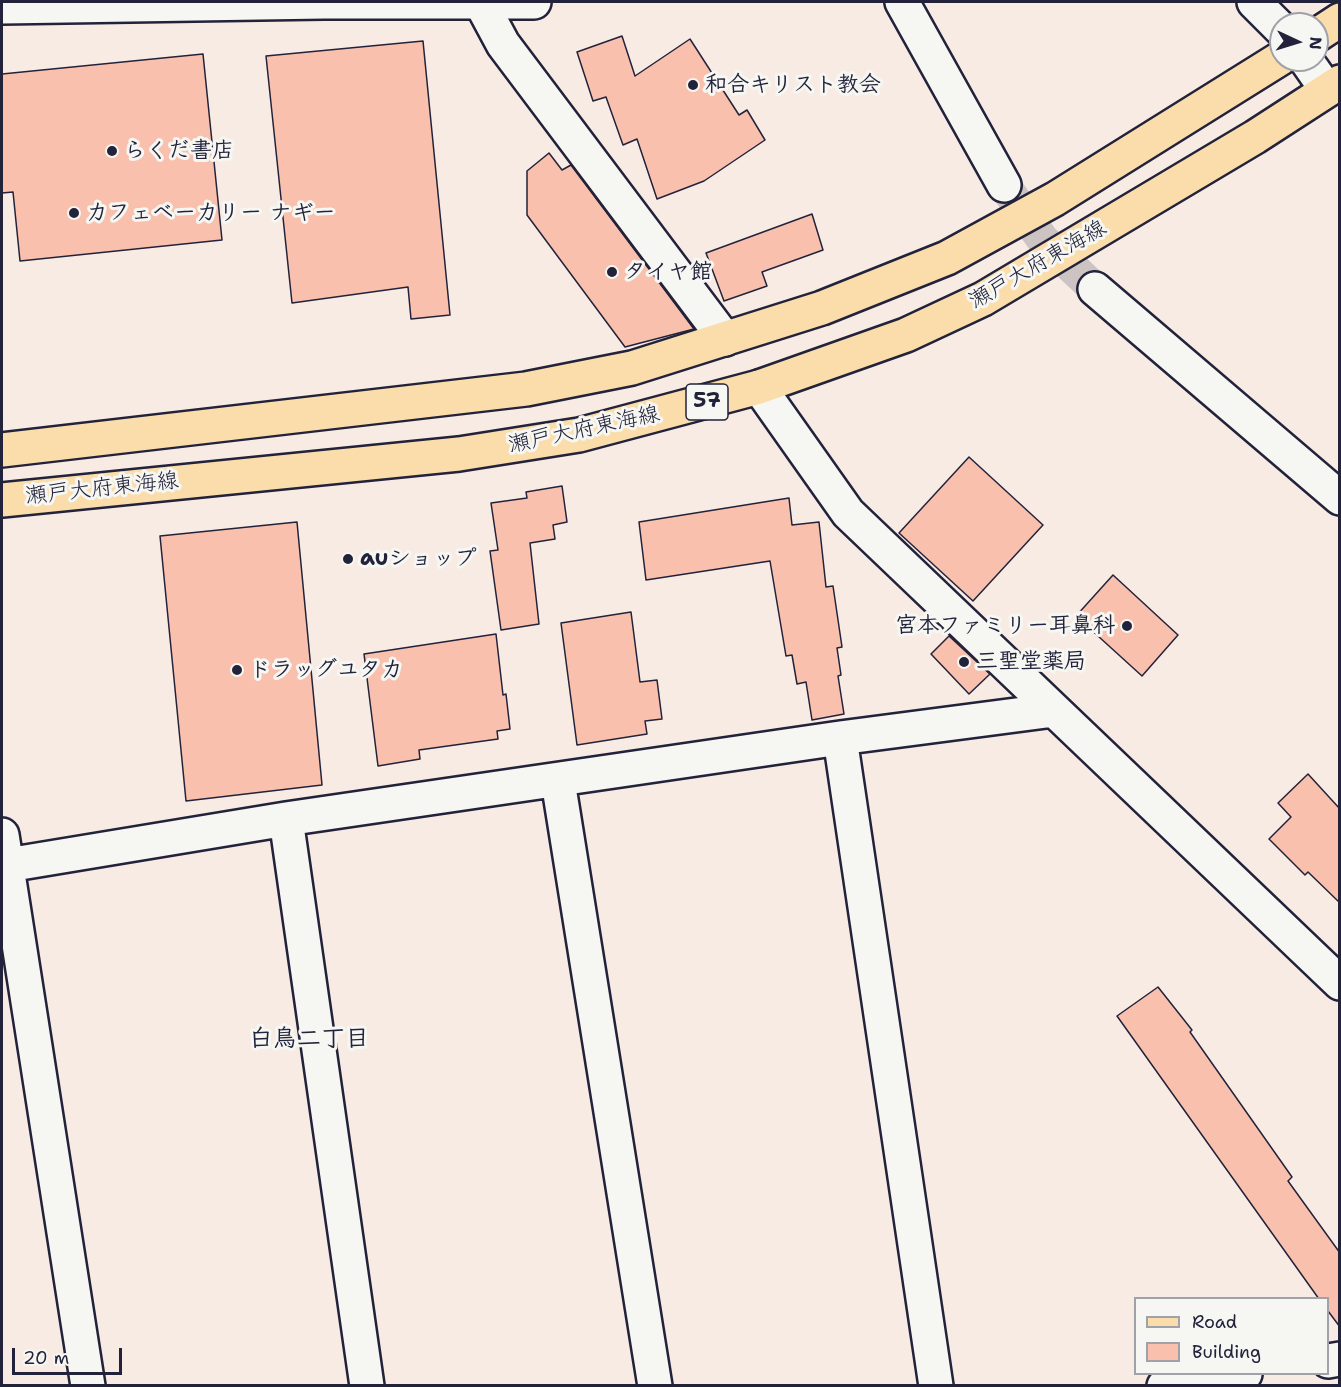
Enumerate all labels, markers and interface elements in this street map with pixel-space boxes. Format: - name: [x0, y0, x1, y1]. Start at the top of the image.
- north arrow: [1269, 12, 1329, 72]
- text: N: [1305, 36, 1326, 50]
- place label: 和合キリスト教会: [705, 72, 881, 98]
- marker: 和合キリスト教会: [686, 78, 700, 92]
- place label: らくだ書店: [124, 138, 234, 164]
- marker: らくだ書店: [105, 144, 119, 158]
- place label: カフェベーカリー ナギー: [86, 200, 336, 226]
- marker: カフェベーカリー ナギー: [67, 206, 81, 220]
- street label: 瀬戸大府東海線: [965, 215, 1111, 315]
- place label: タイヤ館: [624, 259, 712, 285]
- marker: タイヤ館: [605, 265, 619, 279]
- road number: 57: [686, 384, 728, 420]
- street label: 瀬戸大府東海線: [506, 401, 662, 459]
- street label: 瀬戸大府東海線: [24, 468, 180, 510]
- place label: auショップ: [360, 546, 476, 572]
- marker: auショップ: [341, 552, 355, 566]
- place label: 宮本ファミリー耳鼻科: [895, 613, 1115, 639]
- marker: 宮本ファミリー耳鼻科: [1120, 619, 1134, 633]
- place label: 三聖堂薬局: [976, 649, 1086, 675]
- marker: 三聖堂薬局: [957, 655, 971, 669]
- place label: ドラッグユタカ: [249, 657, 403, 683]
- marker: ドラッグユタカ: [230, 663, 244, 677]
- district label: 白鳥二丁目: [249, 1026, 369, 1054]
- legend: [1134, 1297, 1329, 1375]
- text: Road: [1192, 1310, 1237, 1334]
- scale bar: [15, 1336, 124, 1374]
- text: Building: [1192, 1340, 1261, 1364]
- text: 20 m: [23, 1346, 69, 1370]

